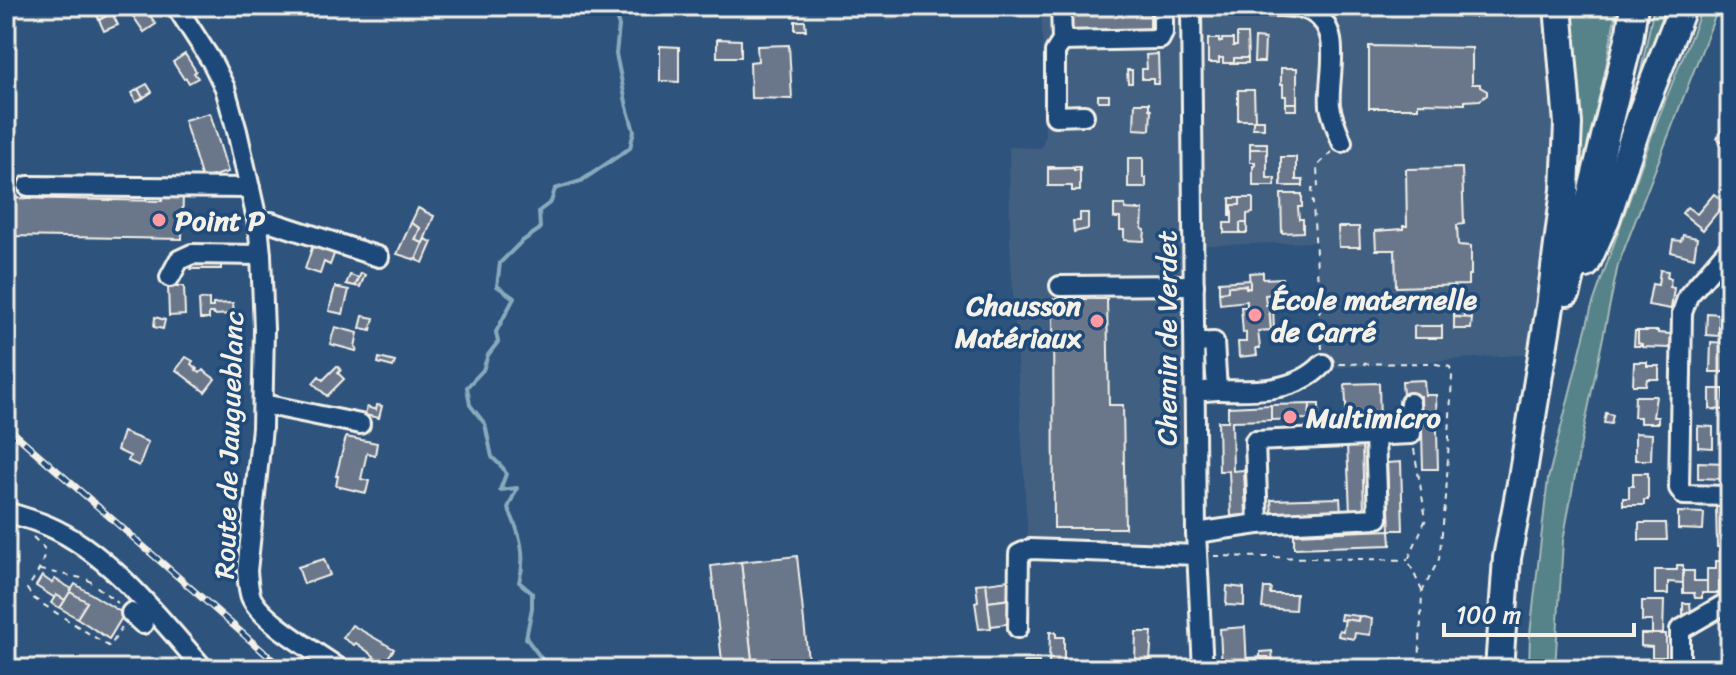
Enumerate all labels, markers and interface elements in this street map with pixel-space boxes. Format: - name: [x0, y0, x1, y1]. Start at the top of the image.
- place label: Point P: [175, 196, 266, 245]
- marker: Point P: [150, 211, 168, 229]
- street label: Chemin de Verdet: [1142, 230, 1191, 446]
- place label: École maternelle de Carré: [1271, 275, 1478, 356]
- place label: Chausson Matériaux: [954, 281, 1082, 362]
- marker: École maternelle de Carré: [1246, 306, 1264, 324]
- street label: Route de Jaugueblanc: [200, 310, 258, 580]
- marker: Chausson Matériaux: [1088, 312, 1106, 330]
- place label: Multimicro: [1305, 393, 1441, 442]
- marker: Multimicro: [1281, 408, 1299, 426]
- scale bar: [1444, 587, 1634, 637]
- text: 100 m: [1456, 594, 1521, 636]

